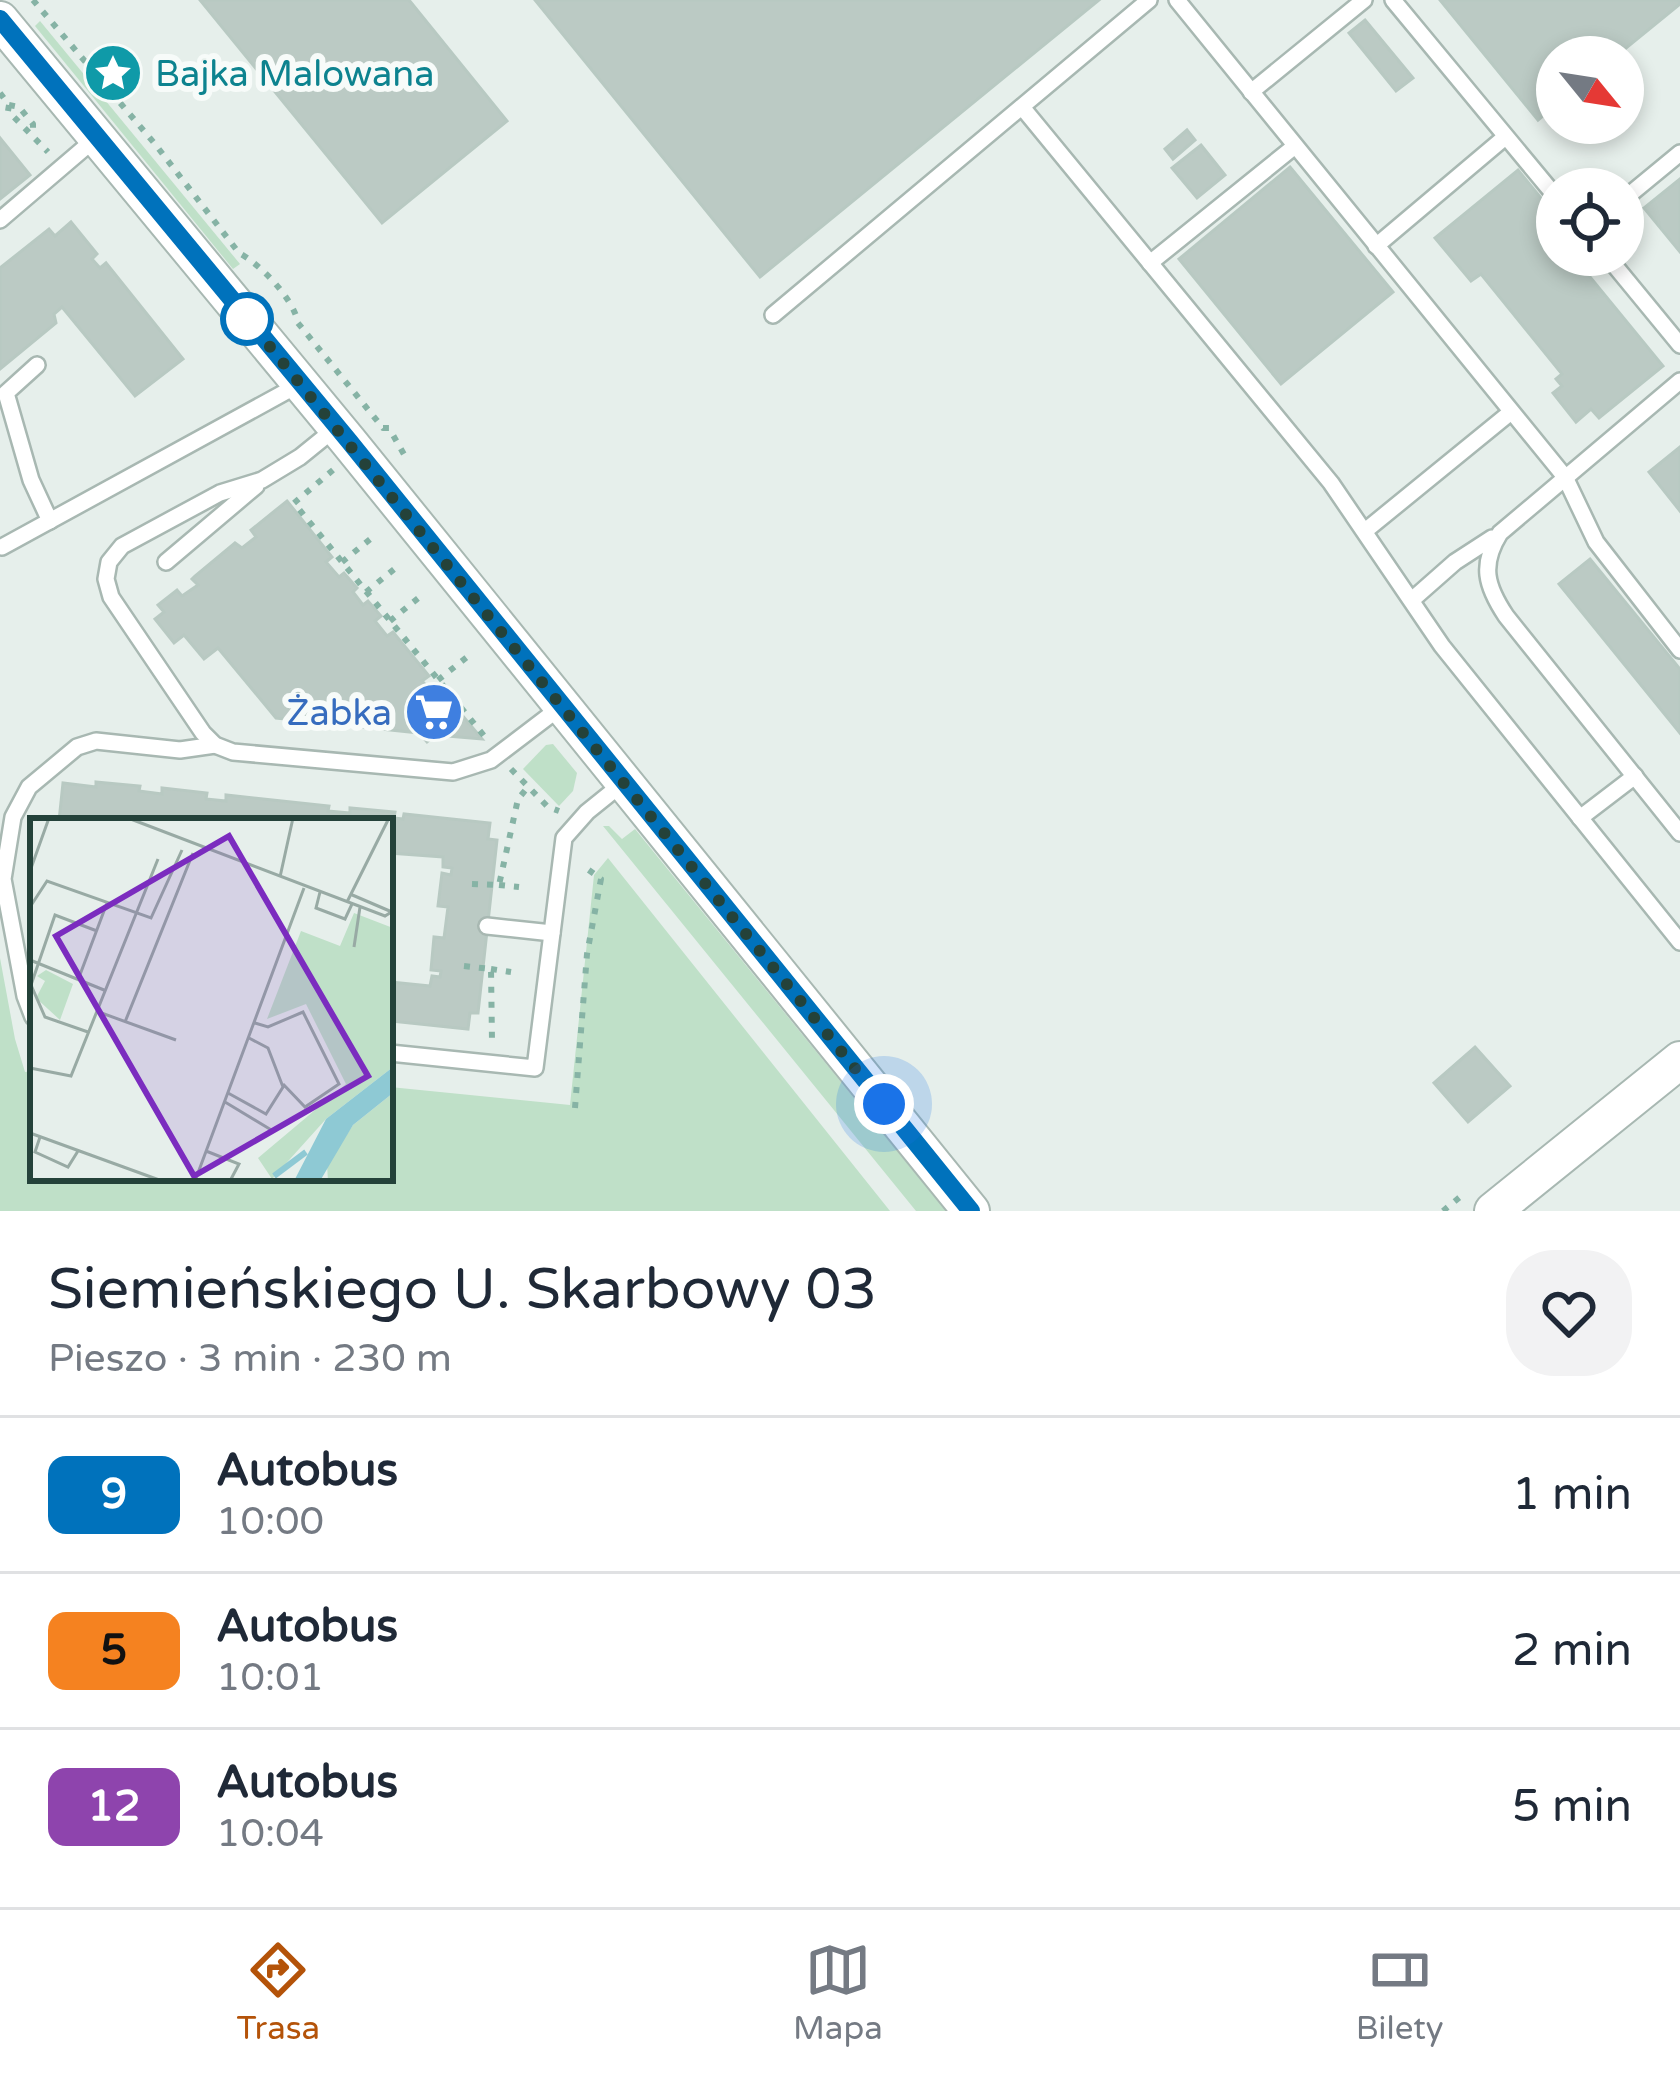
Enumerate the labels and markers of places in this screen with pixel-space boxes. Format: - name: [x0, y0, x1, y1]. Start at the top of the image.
- place icon: Bajka Malowana: [82, 42, 144, 104]
- place label: Bajka Malowana: [155, 53, 434, 96]
- unlabelled marker: [222, 294, 272, 344]
- supermarket icon: Żabka: [403, 681, 465, 743]
- place label: Żabka: [287, 692, 392, 735]

